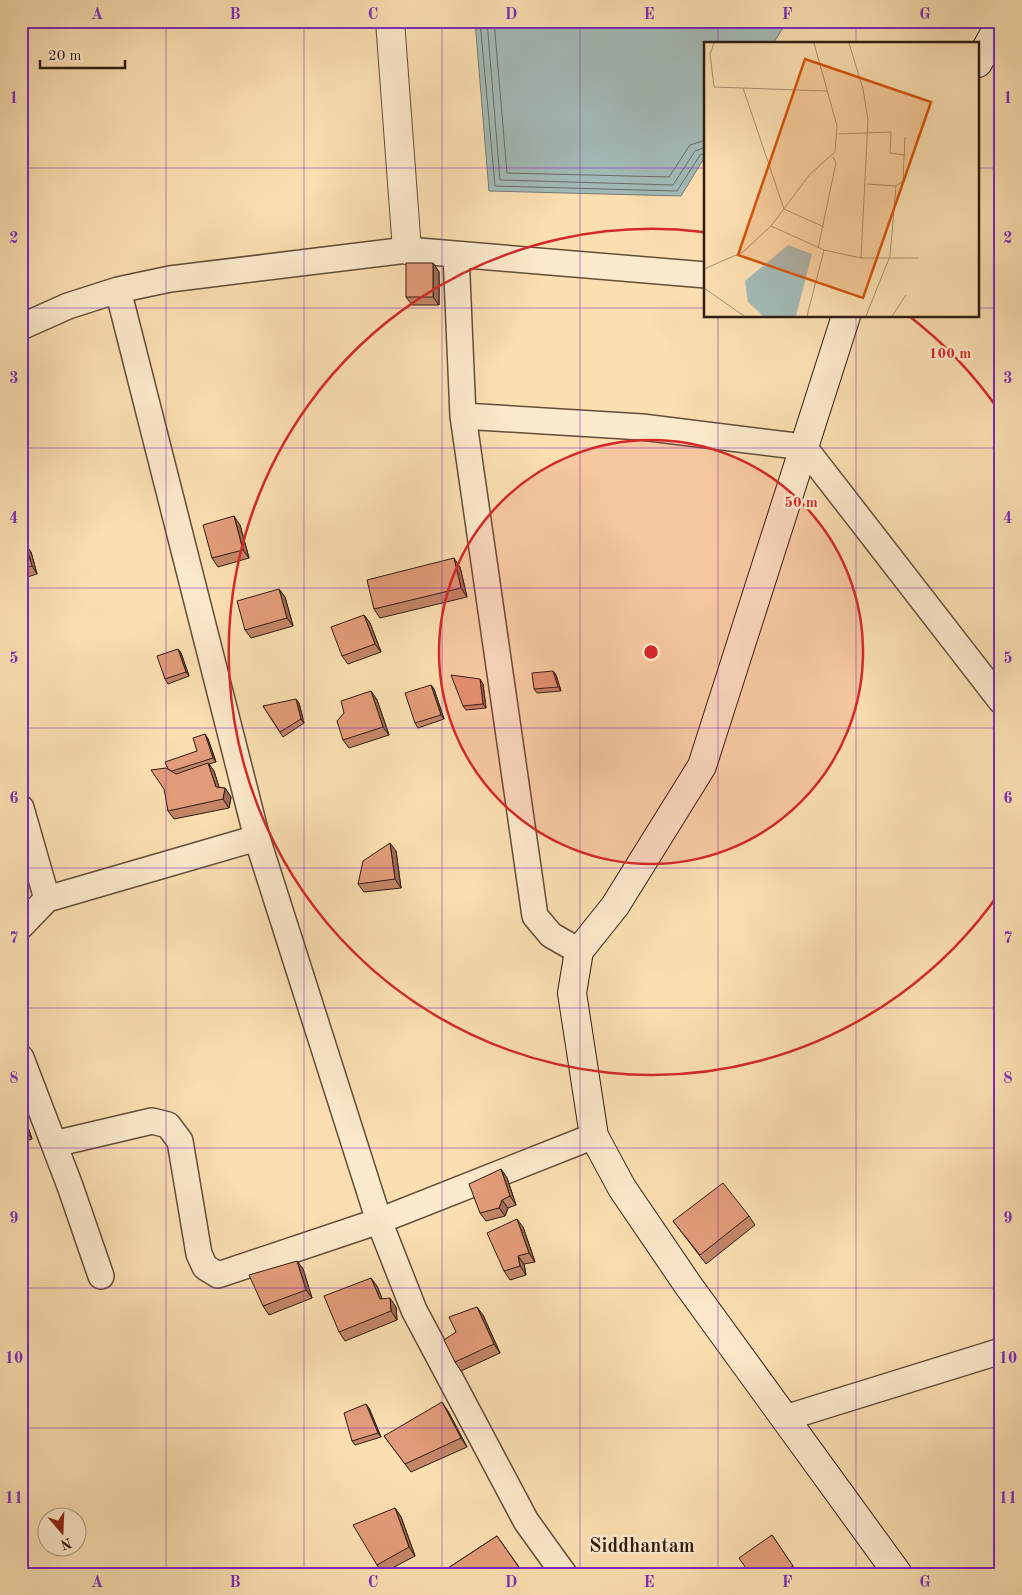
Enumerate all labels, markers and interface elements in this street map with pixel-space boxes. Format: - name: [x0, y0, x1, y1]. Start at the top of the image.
- text: A: [91, 7, 103, 23]
- text: B: [229, 7, 241, 23]
- text: C: [368, 7, 378, 23]
- text: D: [505, 7, 517, 23]
- text: E: [643, 7, 655, 23]
- text: F: [782, 7, 793, 23]
- text: G: [919, 7, 931, 23]
- scale bar: [40, 38, 125, 70]
- inset map: [704, 42, 980, 318]
- text: 20 m: [48, 49, 82, 64]
- text: 1: [9, 91, 19, 107]
- text: 1: [1003, 91, 1013, 107]
- text: 2: [9, 231, 19, 247]
- text: 2: [1003, 231, 1013, 247]
- text: 100 m: [929, 347, 971, 362]
- text: 3: [9, 371, 19, 387]
- text: 3: [1003, 371, 1013, 387]
- text: 50 m: [784, 496, 818, 511]
- text: 4: [9, 511, 19, 527]
- text: 4: [1003, 511, 1013, 527]
- centre of rings: [642, 643, 660, 661]
- text: 5: [9, 651, 19, 667]
- text: 5: [1003, 651, 1013, 667]
- text: 6: [9, 791, 19, 807]
- text: 6: [1003, 791, 1013, 807]
- text: 7: [9, 931, 19, 947]
- text: 7: [1003, 931, 1013, 947]
- text: 8: [9, 1071, 19, 1087]
- text: 8: [1003, 1071, 1013, 1087]
- text: 9: [9, 1211, 19, 1227]
- text: 9: [1003, 1211, 1013, 1227]
- text: 10: [5, 1351, 23, 1367]
- text: 10: [999, 1351, 1017, 1367]
- text: 11: [5, 1491, 23, 1507]
- text: 11: [999, 1491, 1017, 1507]
- north arrow: [38, 1508, 88, 1558]
- text: N: [58, 1535, 73, 1552]
- district label: Siddhantam: [589, 1537, 695, 1557]
- text: A: [91, 1575, 103, 1591]
- text: B: [229, 1575, 241, 1591]
- text: C: [368, 1575, 378, 1591]
- text: D: [505, 1575, 517, 1591]
- text: E: [643, 1575, 655, 1591]
- text: F: [782, 1575, 793, 1591]
- text: G: [919, 1575, 931, 1591]

